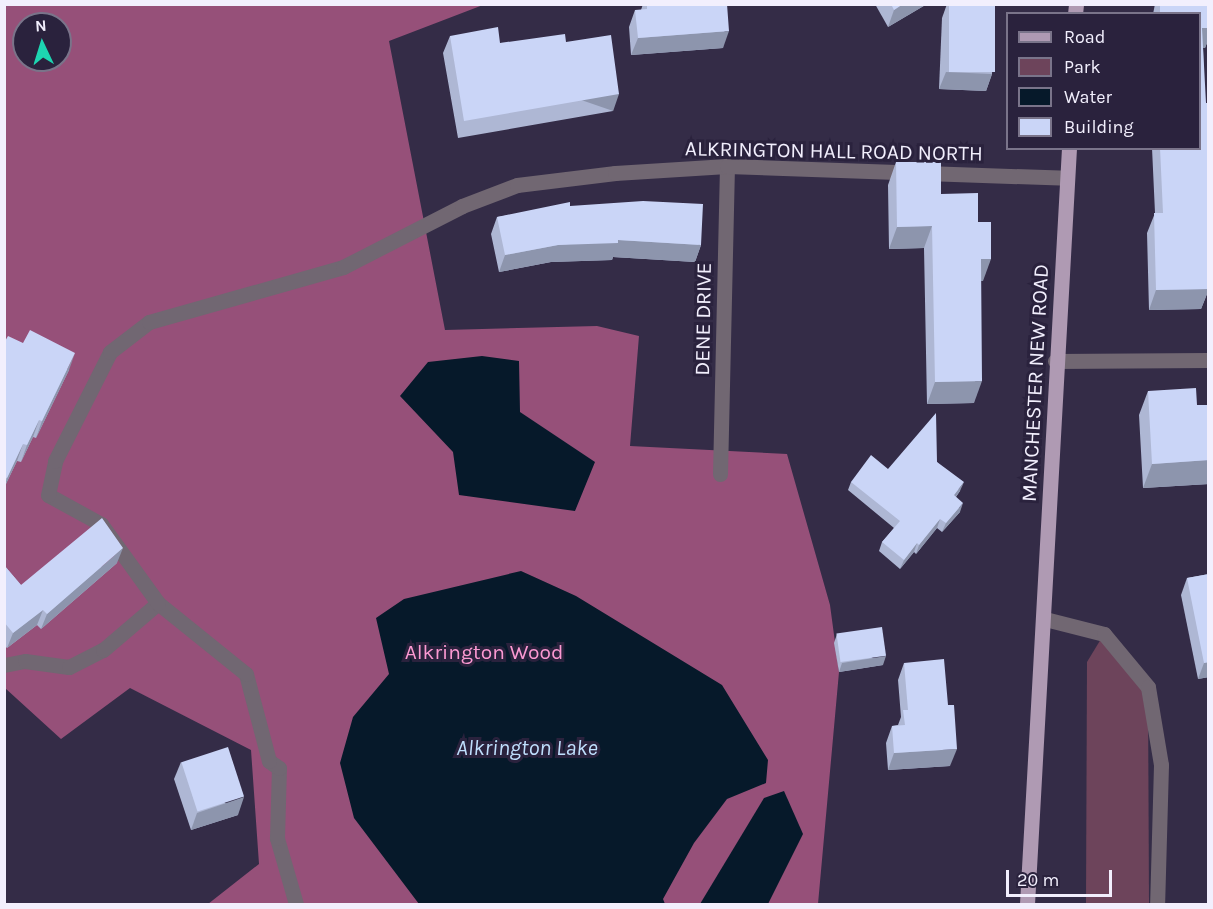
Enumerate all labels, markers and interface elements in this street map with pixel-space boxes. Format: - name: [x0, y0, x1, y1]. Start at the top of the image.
- north arrow: [12, 12, 72, 72]
- legend: [1006, 12, 1201, 150]
- text: N: [34, 16, 47, 35]
- text: Road: [1064, 26, 1105, 48]
- text: Park: [1064, 56, 1101, 78]
- text: Water: [1064, 86, 1112, 108]
- text: Building: [1064, 116, 1134, 138]
- street label: ALKRINGTON HALL ROAD NORTH: [685, 136, 983, 166]
- street label: DENE DRIVE: [689, 262, 717, 376]
- street label: MANCHESTER NEW ROAD: [1016, 263, 1054, 503]
- park label: Alkrington Wood: [405, 639, 563, 665]
- water label: Alkrington Lake: [456, 736, 598, 762]
- scale bar: [1009, 858, 1116, 896]
- text: 20 m: [1017, 869, 1059, 891]

